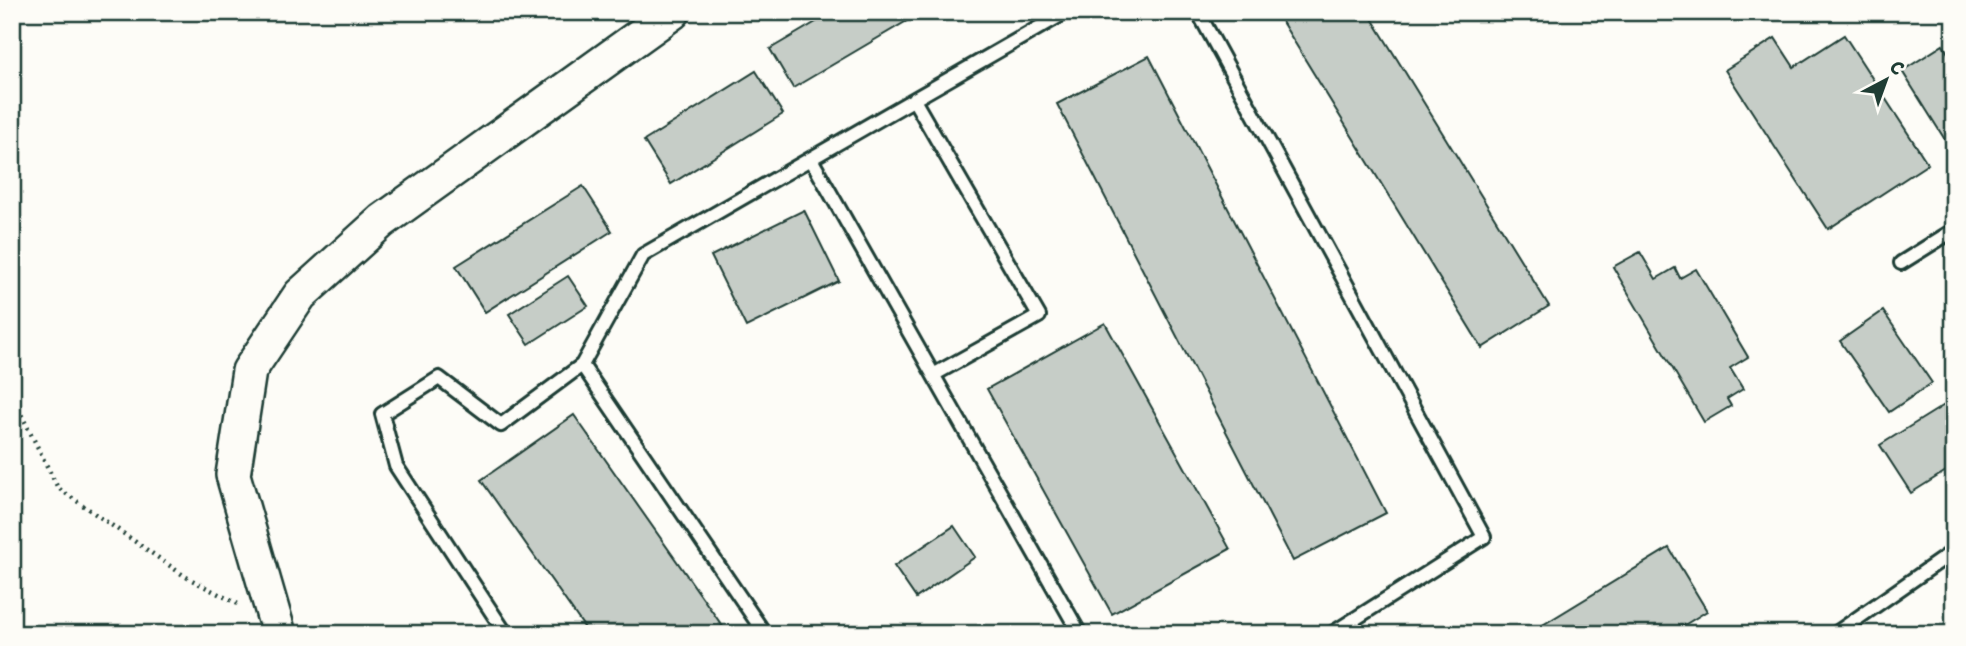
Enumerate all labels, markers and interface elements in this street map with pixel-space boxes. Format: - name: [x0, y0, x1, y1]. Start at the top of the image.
- north arrow: [1850, 46, 1920, 116]
- text: С: [1884, 54, 1909, 81]

